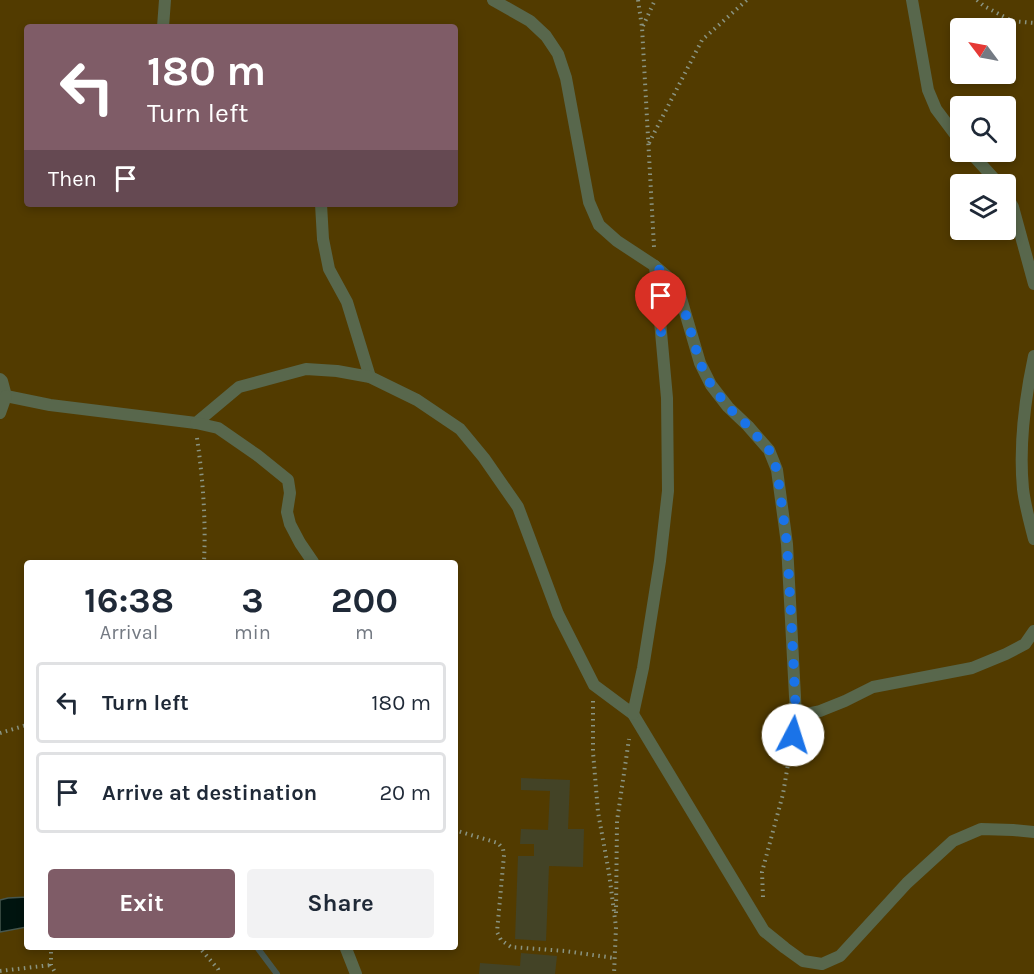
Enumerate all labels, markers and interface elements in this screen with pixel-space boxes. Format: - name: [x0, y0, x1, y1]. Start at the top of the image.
- north arrow: [950, 18, 1016, 84]
- map controls: [950, 18, 1016, 240]
- text: 180 m: [147, 46, 266, 96]
- icon: left: [48, 48, 126, 126]
- button: search: [950, 96, 1016, 162]
- text: Turn left: [147, 97, 248, 129]
- icon: arrive: [109, 162, 142, 195]
- text: Then: [48, 166, 97, 192]
- button: layers: [950, 174, 1016, 240]
- pin: [635, 270, 686, 332]
- icon: arrive: [644, 279, 677, 312]
- text: 16:38: [84, 579, 174, 621]
- text: 3: [241, 579, 264, 621]
- text: 200: [331, 579, 398, 621]
- text: Arrival: [100, 621, 158, 644]
- text: min: [234, 621, 271, 644]
- text: m: [355, 621, 374, 644]
- icon: left: [51, 686, 84, 719]
- text: Turn left: [102, 690, 189, 716]
- text: 180 m: [371, 690, 431, 716]
- position arrow: [761, 703, 825, 767]
- icon: arrive: [51, 776, 84, 809]
- text: Arrive at destination: [102, 780, 317, 806]
- text: 20 m: [379, 780, 431, 806]
- button: Exit: [48, 869, 235, 938]
- button: Share: [247, 869, 434, 938]

